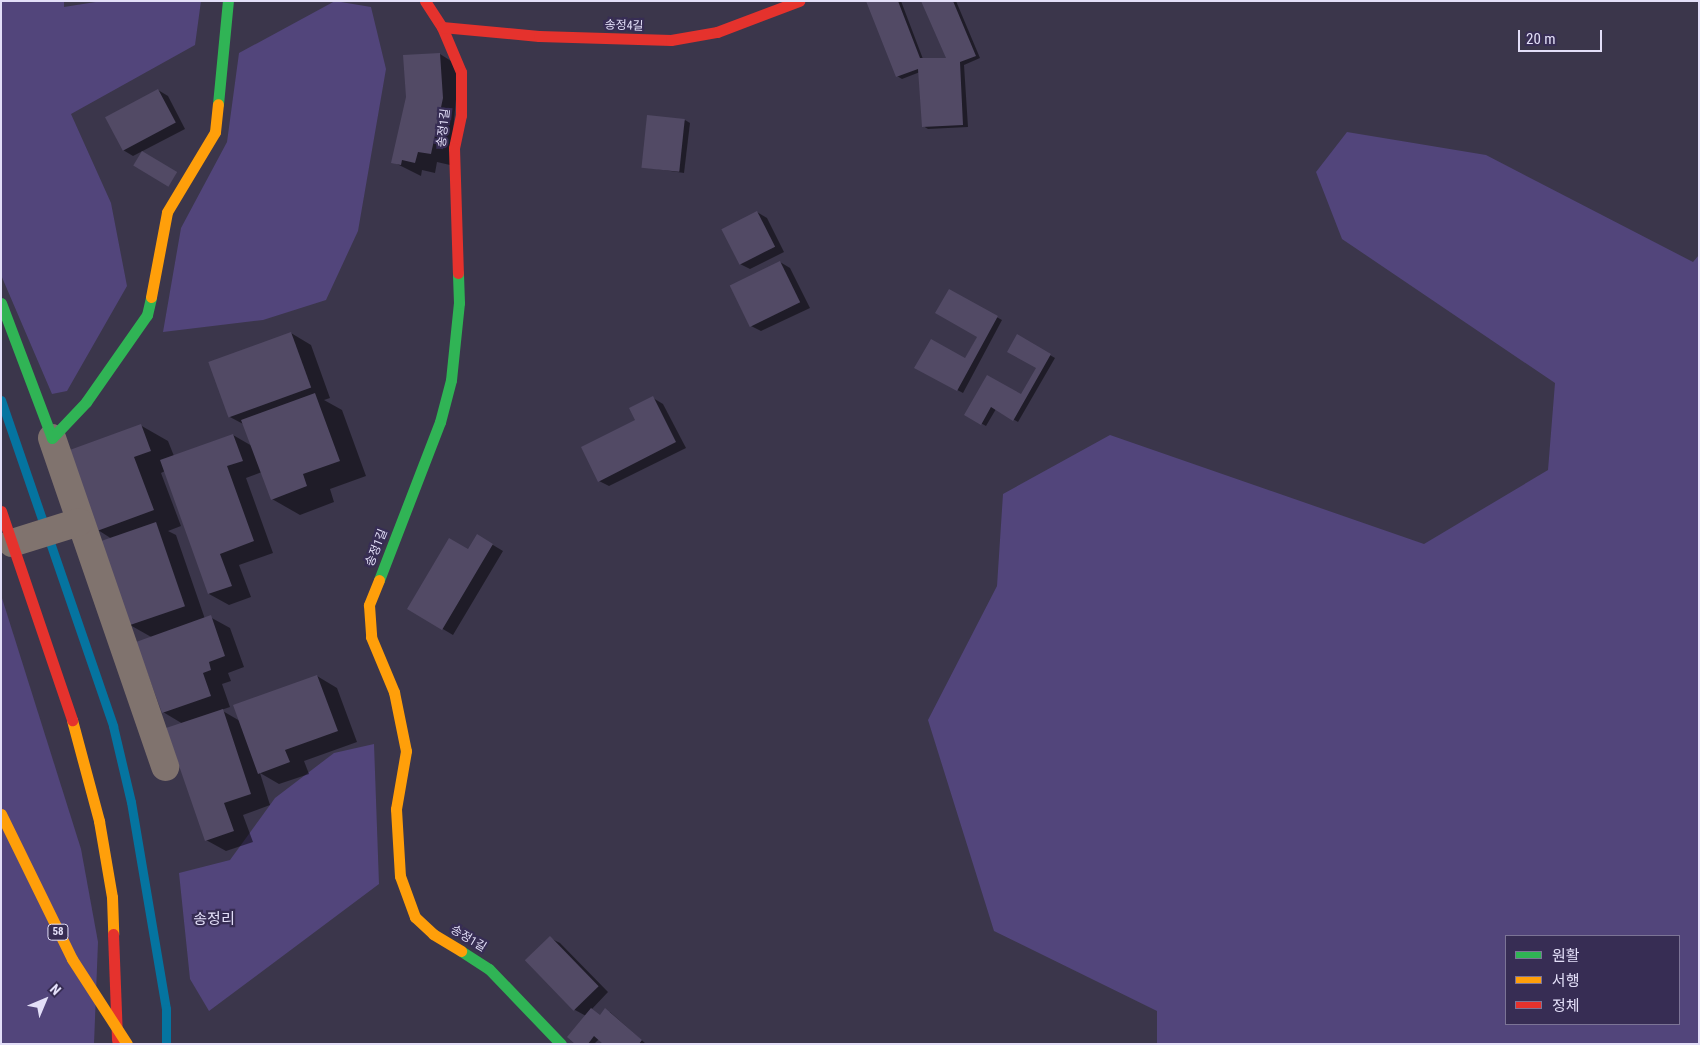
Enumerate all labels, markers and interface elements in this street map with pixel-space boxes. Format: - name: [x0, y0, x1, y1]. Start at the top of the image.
- street label: 송정4길: [604, 18, 644, 34]
- scale bar: [1520, 20, 1604, 52]
- text: 20 m: [1526, 30, 1556, 48]
- street label: 송정1길: [434, 108, 454, 148]
- street label: 송정1길: [363, 527, 391, 569]
- district label: 송정리: [193, 911, 235, 929]
- street label: 송정1길: [448, 923, 488, 955]
- road number: 58: [47, 924, 69, 940]
- legend: [1505, 935, 1680, 1025]
- text: 원활: [1552, 947, 1580, 965]
- text: 서행: [1552, 972, 1580, 990]
- north arrow: [20, 975, 70, 1025]
- text: N: [47, 981, 64, 998]
- text: 정체: [1552, 997, 1580, 1015]

